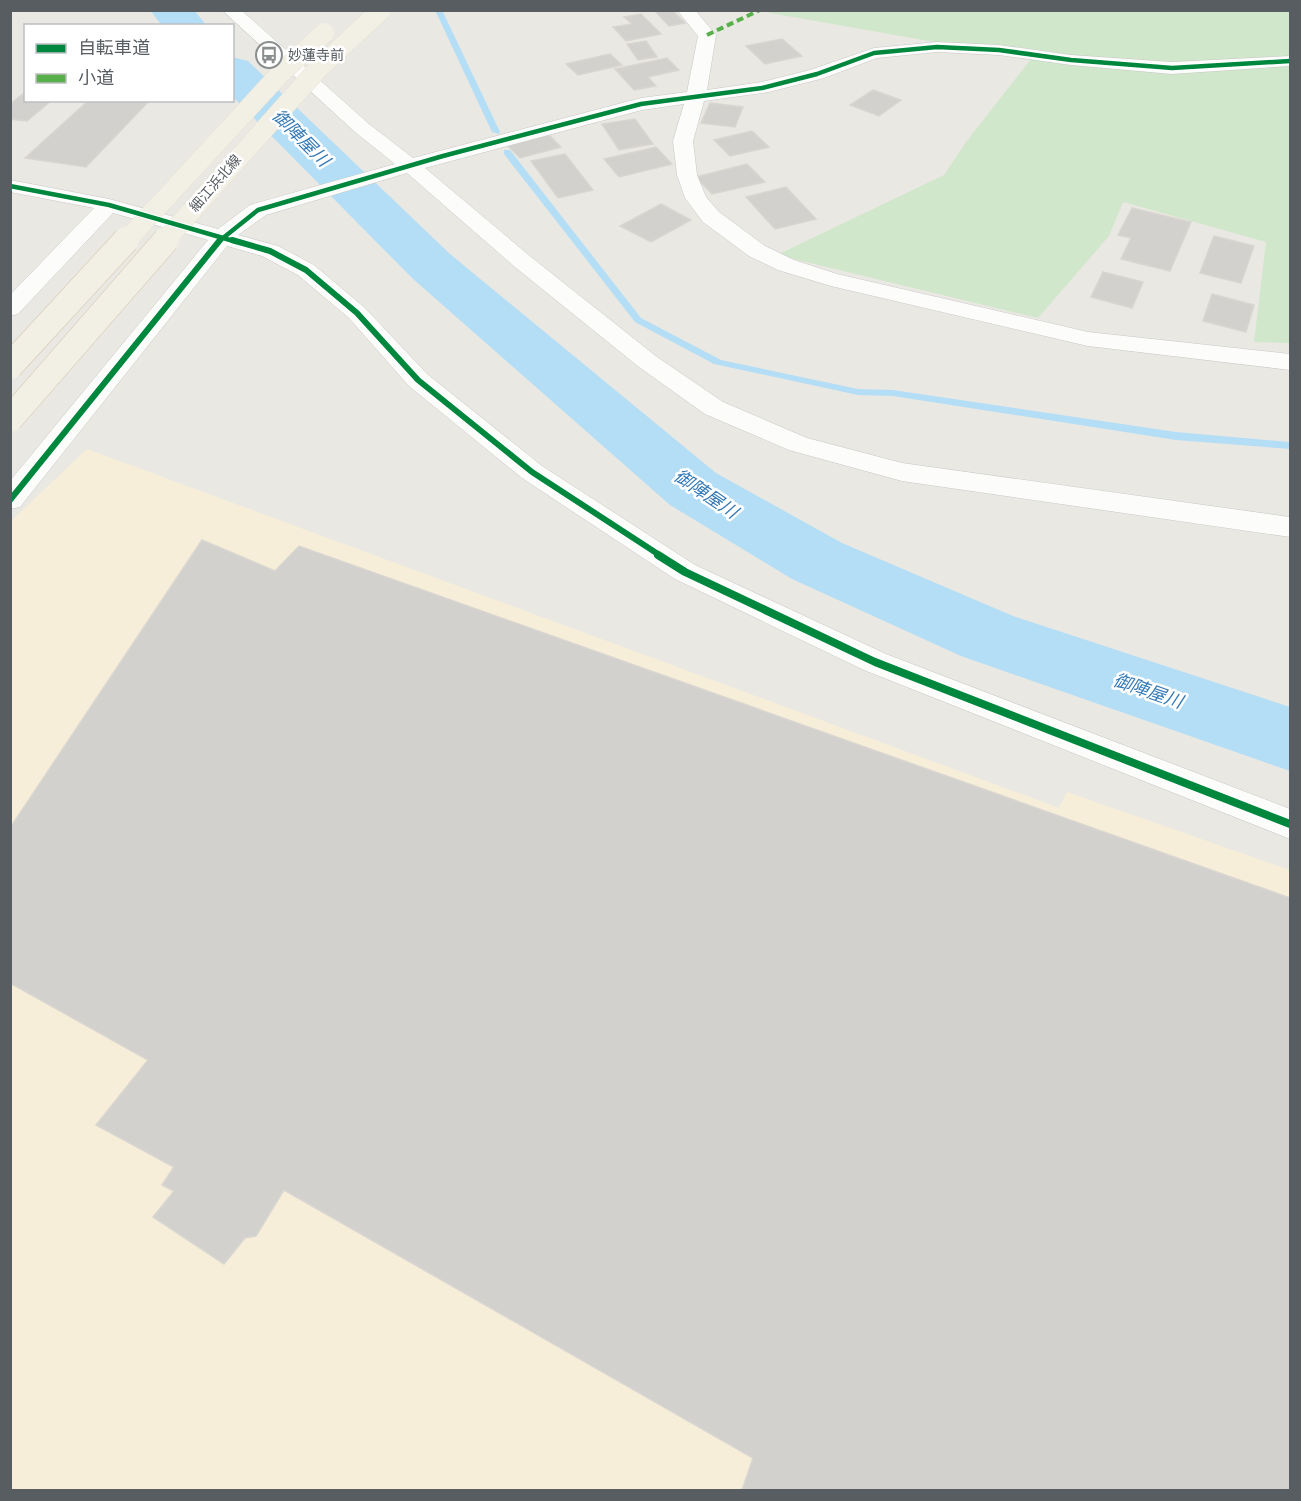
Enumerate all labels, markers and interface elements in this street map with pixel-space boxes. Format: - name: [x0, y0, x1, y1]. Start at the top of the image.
- legend: [24, 24, 234, 102]
- text: 自転車道: [78, 37, 150, 59]
- bus stop icon: 妙蓮寺前: [254, 40, 284, 70]
- place label: 妙蓮寺前: [288, 47, 344, 64]
- text: 小道: [78, 67, 114, 89]
- water label: 御陣屋川: [268, 105, 336, 173]
- street label: 細江浜北線: [186, 151, 245, 215]
- water label: 御陣屋川: [670, 465, 744, 524]
- water label: 御陣屋川: [1110, 669, 1188, 714]

